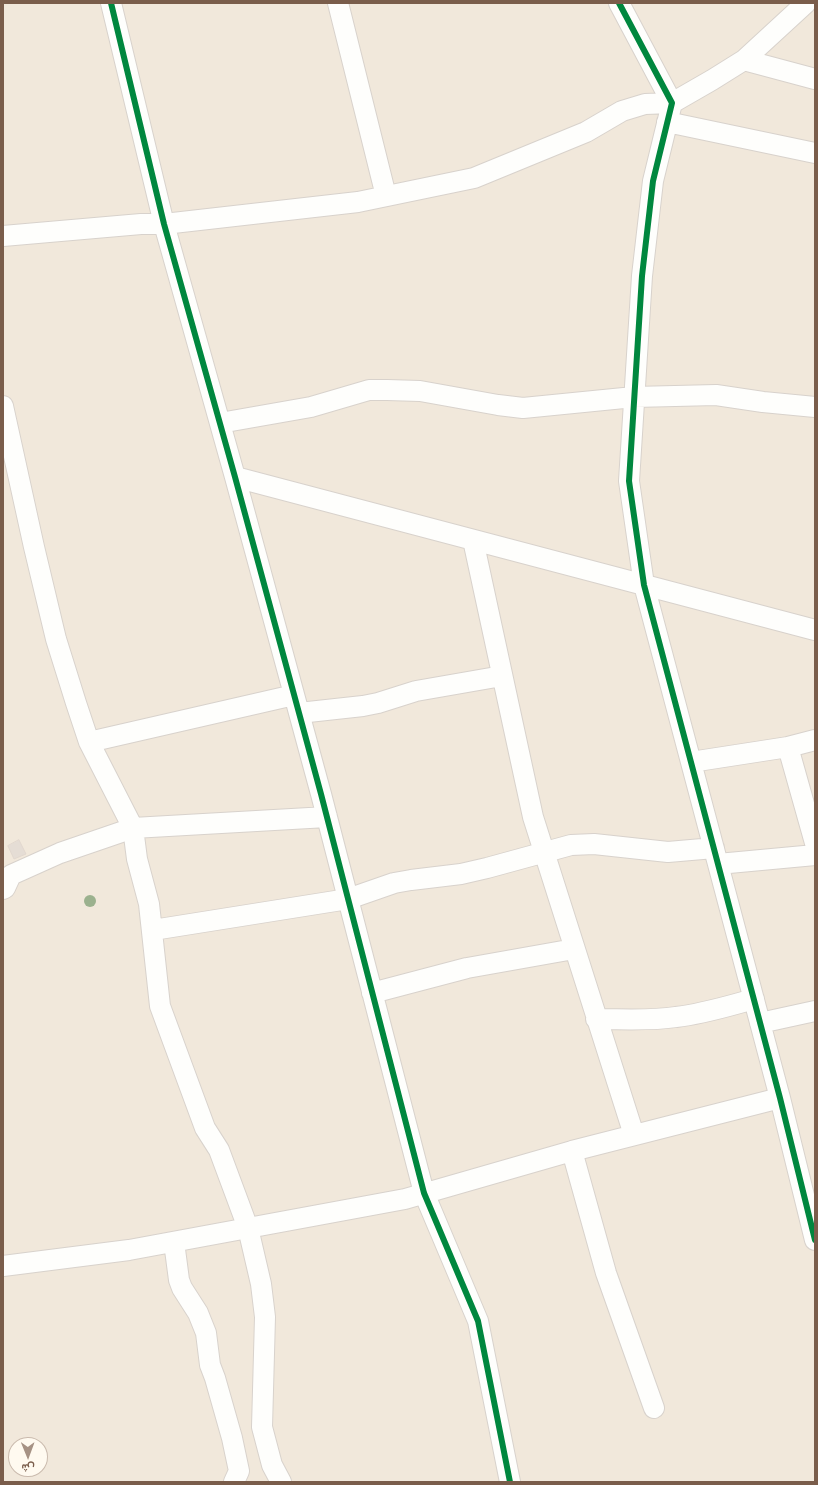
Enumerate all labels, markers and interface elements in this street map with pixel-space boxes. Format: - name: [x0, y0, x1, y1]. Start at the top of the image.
- north arrow: [8, 1437, 48, 1477]
- text: ش: [21, 1462, 35, 1475]

